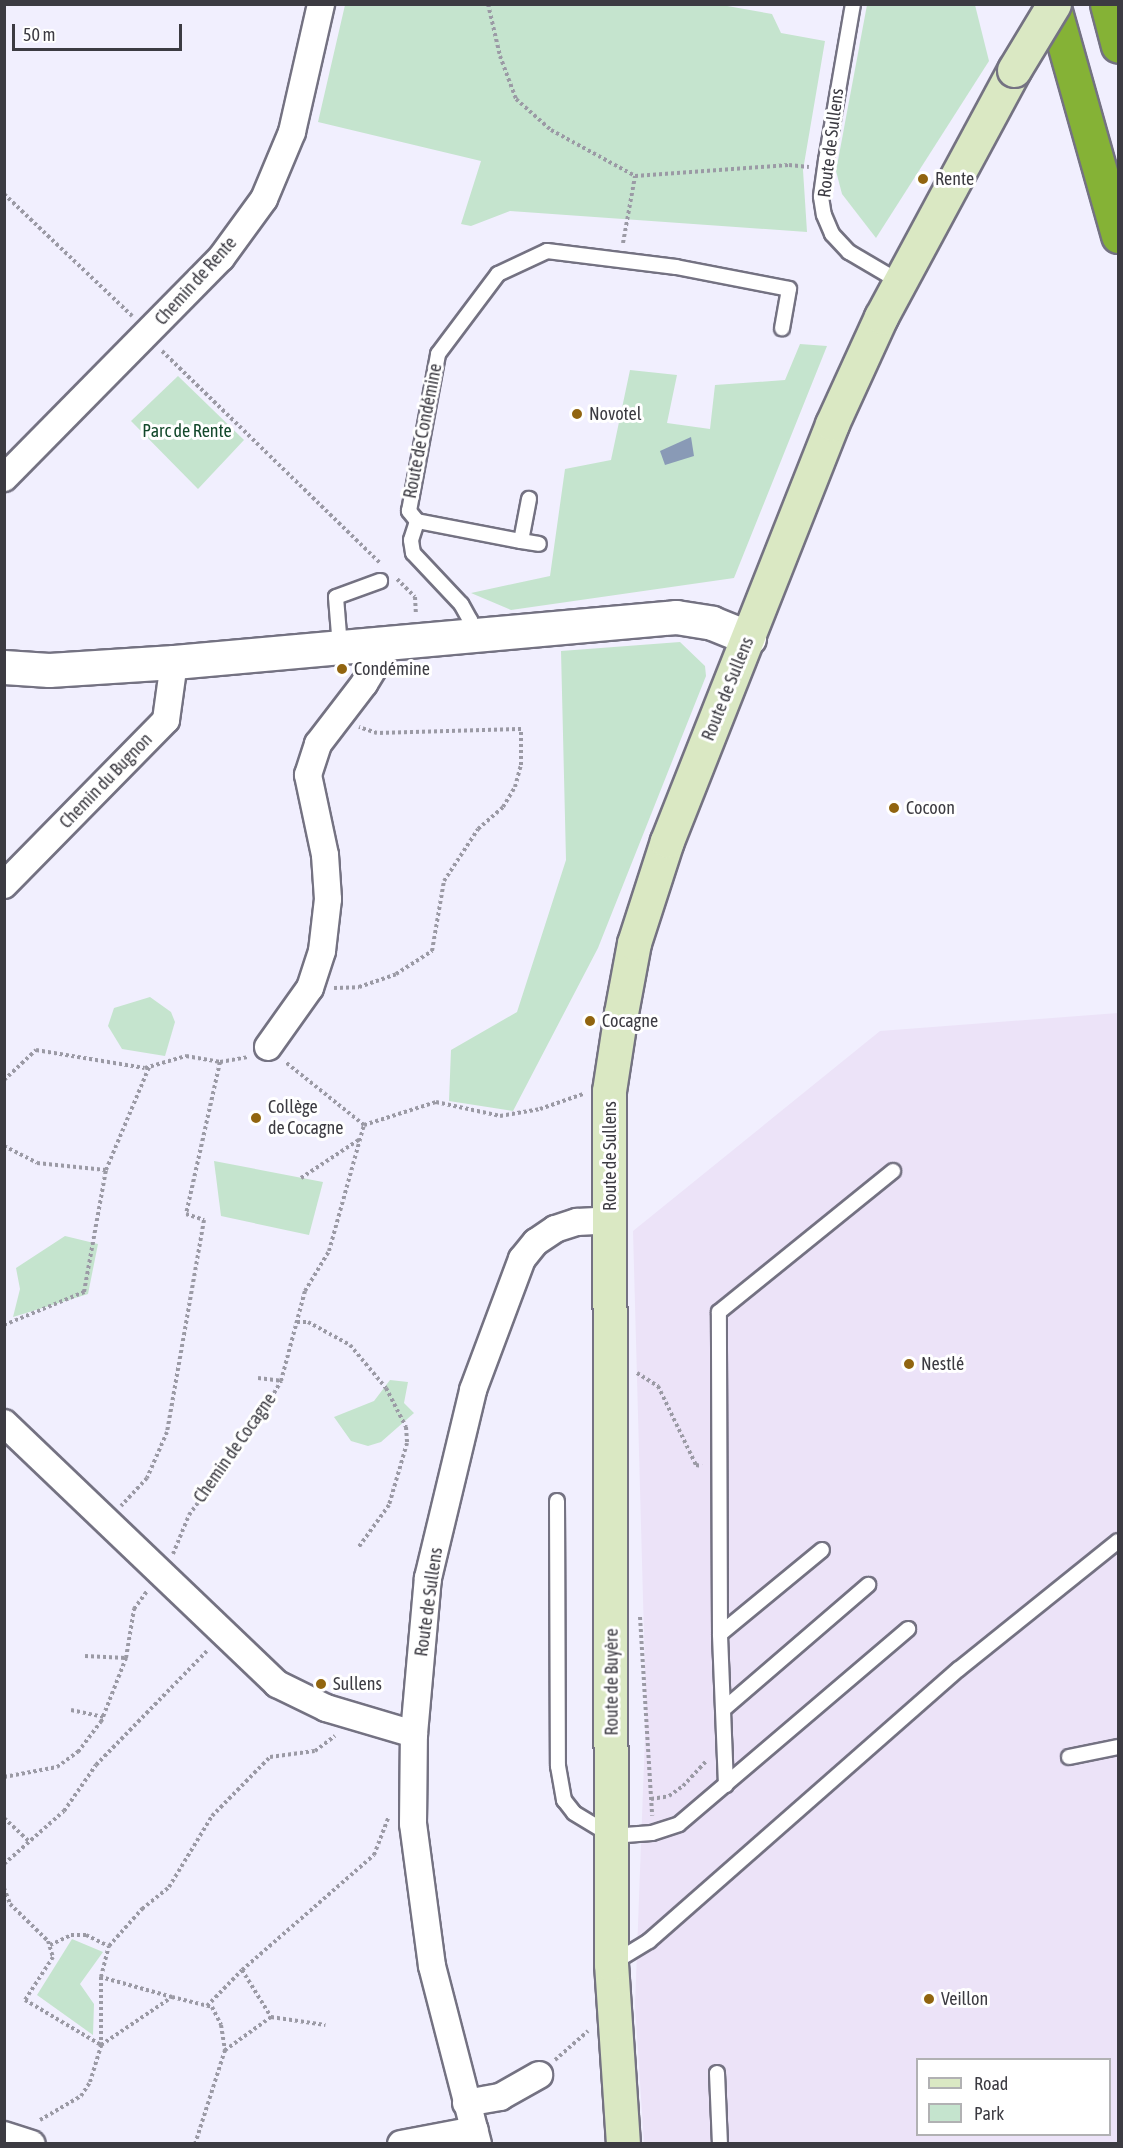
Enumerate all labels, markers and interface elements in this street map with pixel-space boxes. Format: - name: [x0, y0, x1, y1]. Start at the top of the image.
- scale bar: [15, 12, 184, 50]
- text: 50 m: [23, 24, 55, 45]
- street label: Route de Sullens: [814, 87, 848, 199]
- place label: Rente: [935, 168, 974, 190]
- marker: Rente: [916, 172, 930, 186]
- street label: Chemin de Rente: [151, 232, 241, 330]
- street label: Route de Condémine: [399, 362, 447, 500]
- place label: Novotel: [589, 403, 642, 425]
- marker: Novotel: [570, 407, 584, 421]
- park label: Parc de Rente: [142, 420, 232, 442]
- street label: Route de Sullens: [697, 634, 759, 744]
- place label: Condémine: [354, 658, 430, 680]
- marker: Condémine: [335, 662, 349, 676]
- street label: Chemin du Bugnon: [55, 729, 157, 833]
- place label: Cocoon: [906, 797, 955, 819]
- marker: Cocoon: [887, 801, 901, 815]
- place label: Cocagne: [602, 1010, 658, 1032]
- marker: Cocagne: [583, 1014, 597, 1028]
- place label: Collège de Cocagne: [268, 1097, 343, 1140]
- street label: Route de Sullens: [599, 1101, 621, 1211]
- marker: Collège de Cocagne: [249, 1111, 263, 1125]
- place label: Nestlé: [921, 1353, 964, 1375]
- marker: Nestlé: [902, 1357, 916, 1371]
- street label: Chemin de Cocagne: [189, 1389, 281, 1507]
- street label: Route de Sullens: [411, 1546, 447, 1658]
- street label: Route de Buyère: [601, 1628, 623, 1736]
- place label: Sullens: [333, 1673, 382, 1695]
- marker: Sullens: [314, 1677, 328, 1691]
- place label: Veillon: [941, 1988, 988, 2010]
- marker: Veillon: [922, 1992, 936, 2006]
- legend: [916, 2058, 1111, 2136]
- text: Road: [974, 2073, 1008, 2094]
- text: Park: [974, 2103, 1004, 2124]

